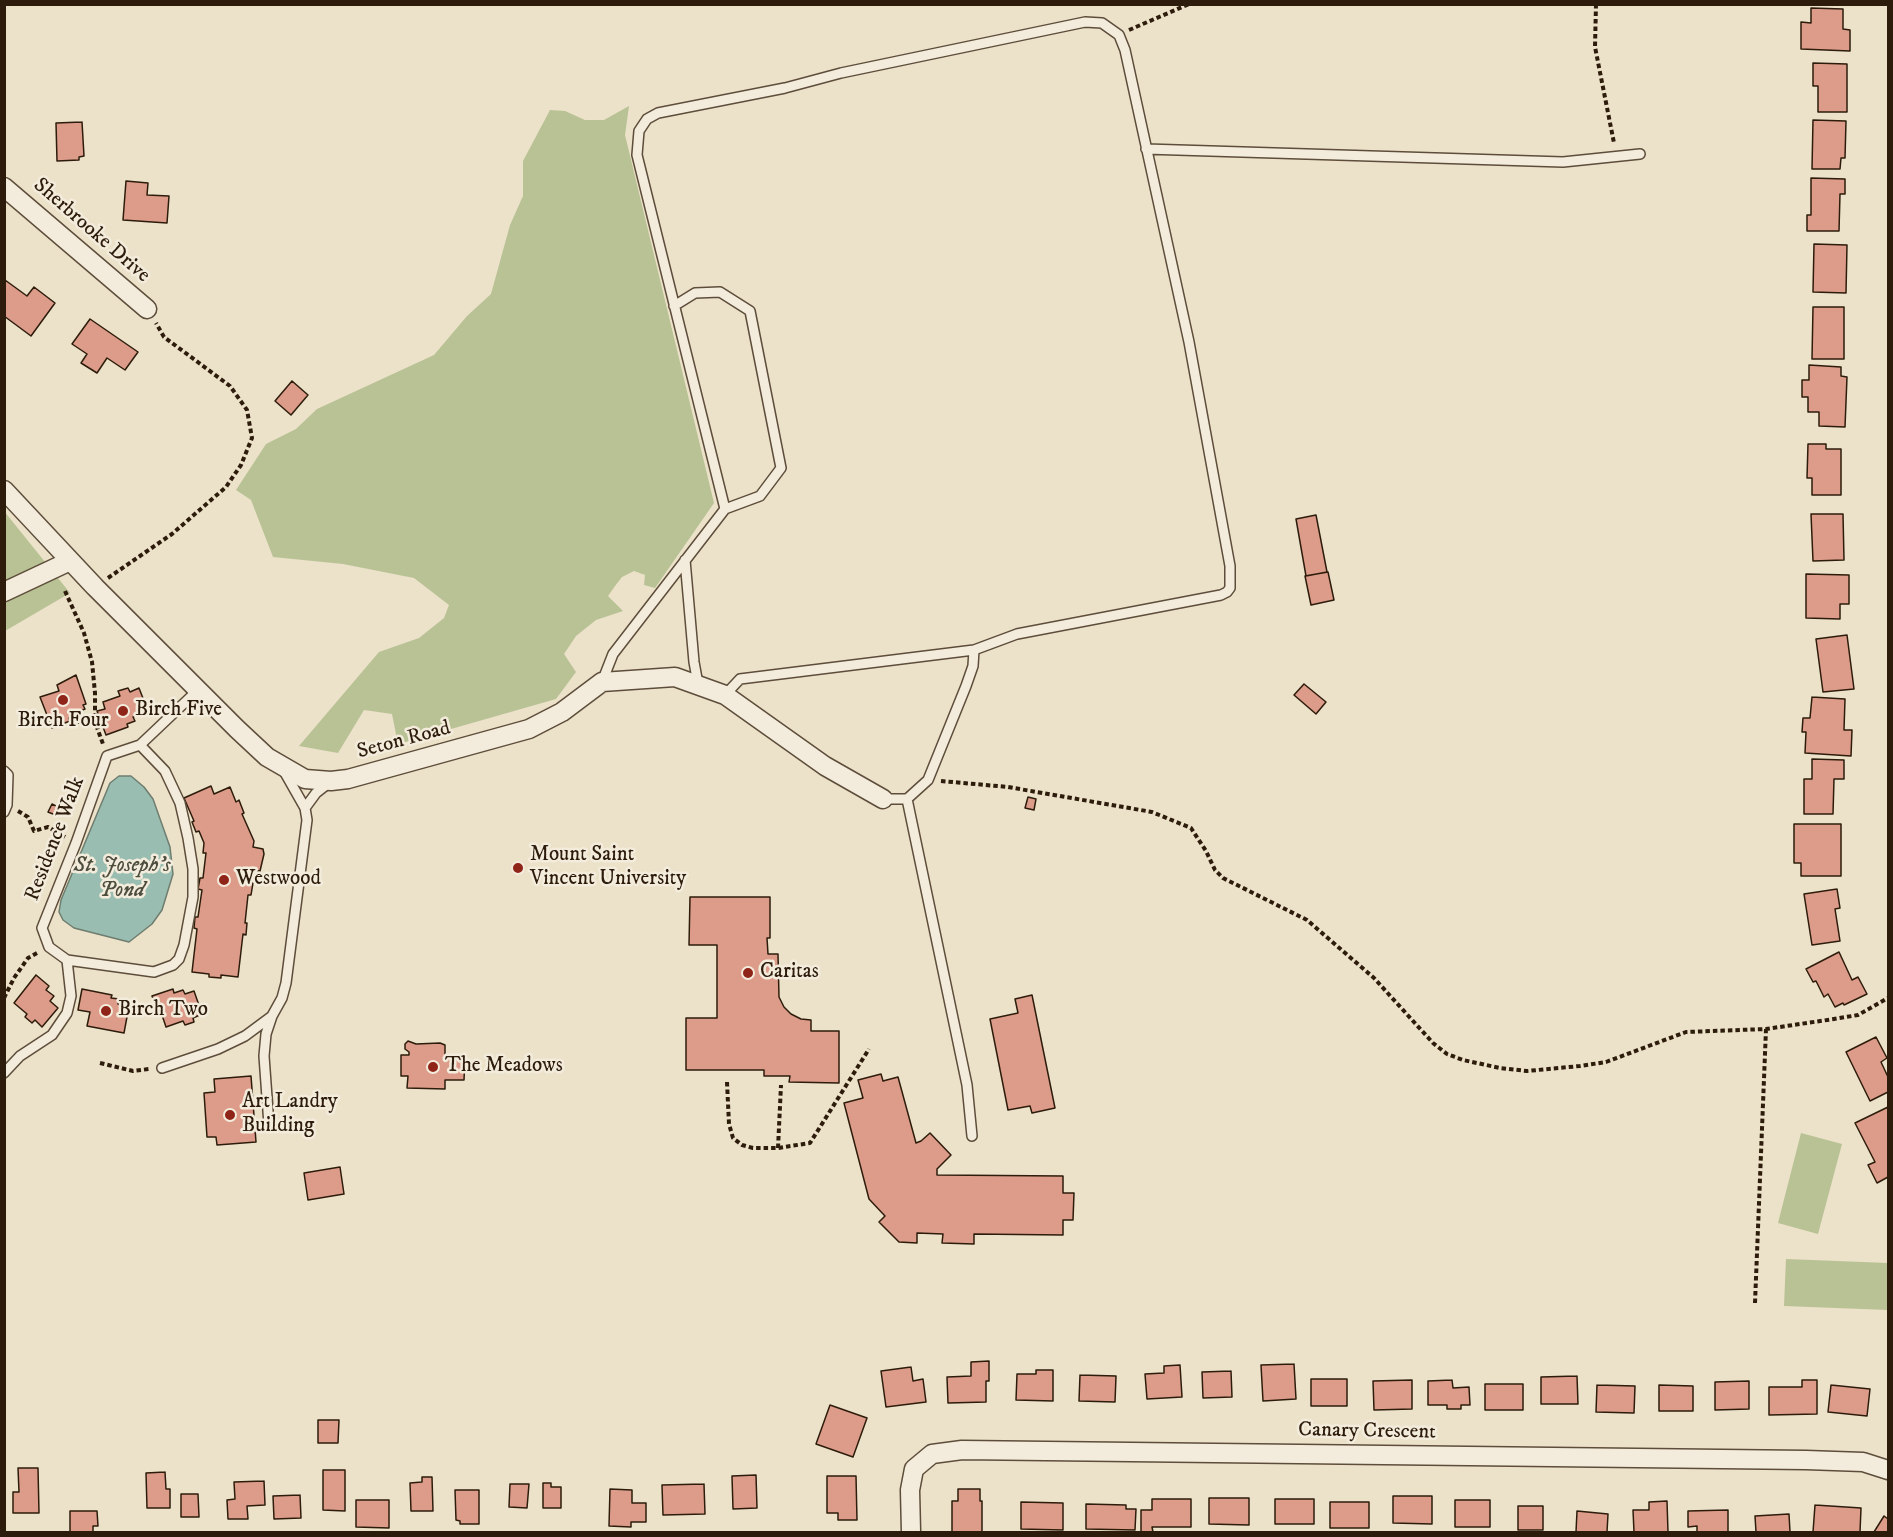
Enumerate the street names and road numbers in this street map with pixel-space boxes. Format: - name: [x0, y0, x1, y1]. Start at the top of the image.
- street label: Sherbrooke Drive: [27, 173, 155, 289]
- street label: Seton Road: [355, 716, 453, 766]
- street label: Residence Walk: [21, 773, 91, 905]
- street label: Canary Crescent: [1298, 1418, 1436, 1446]

